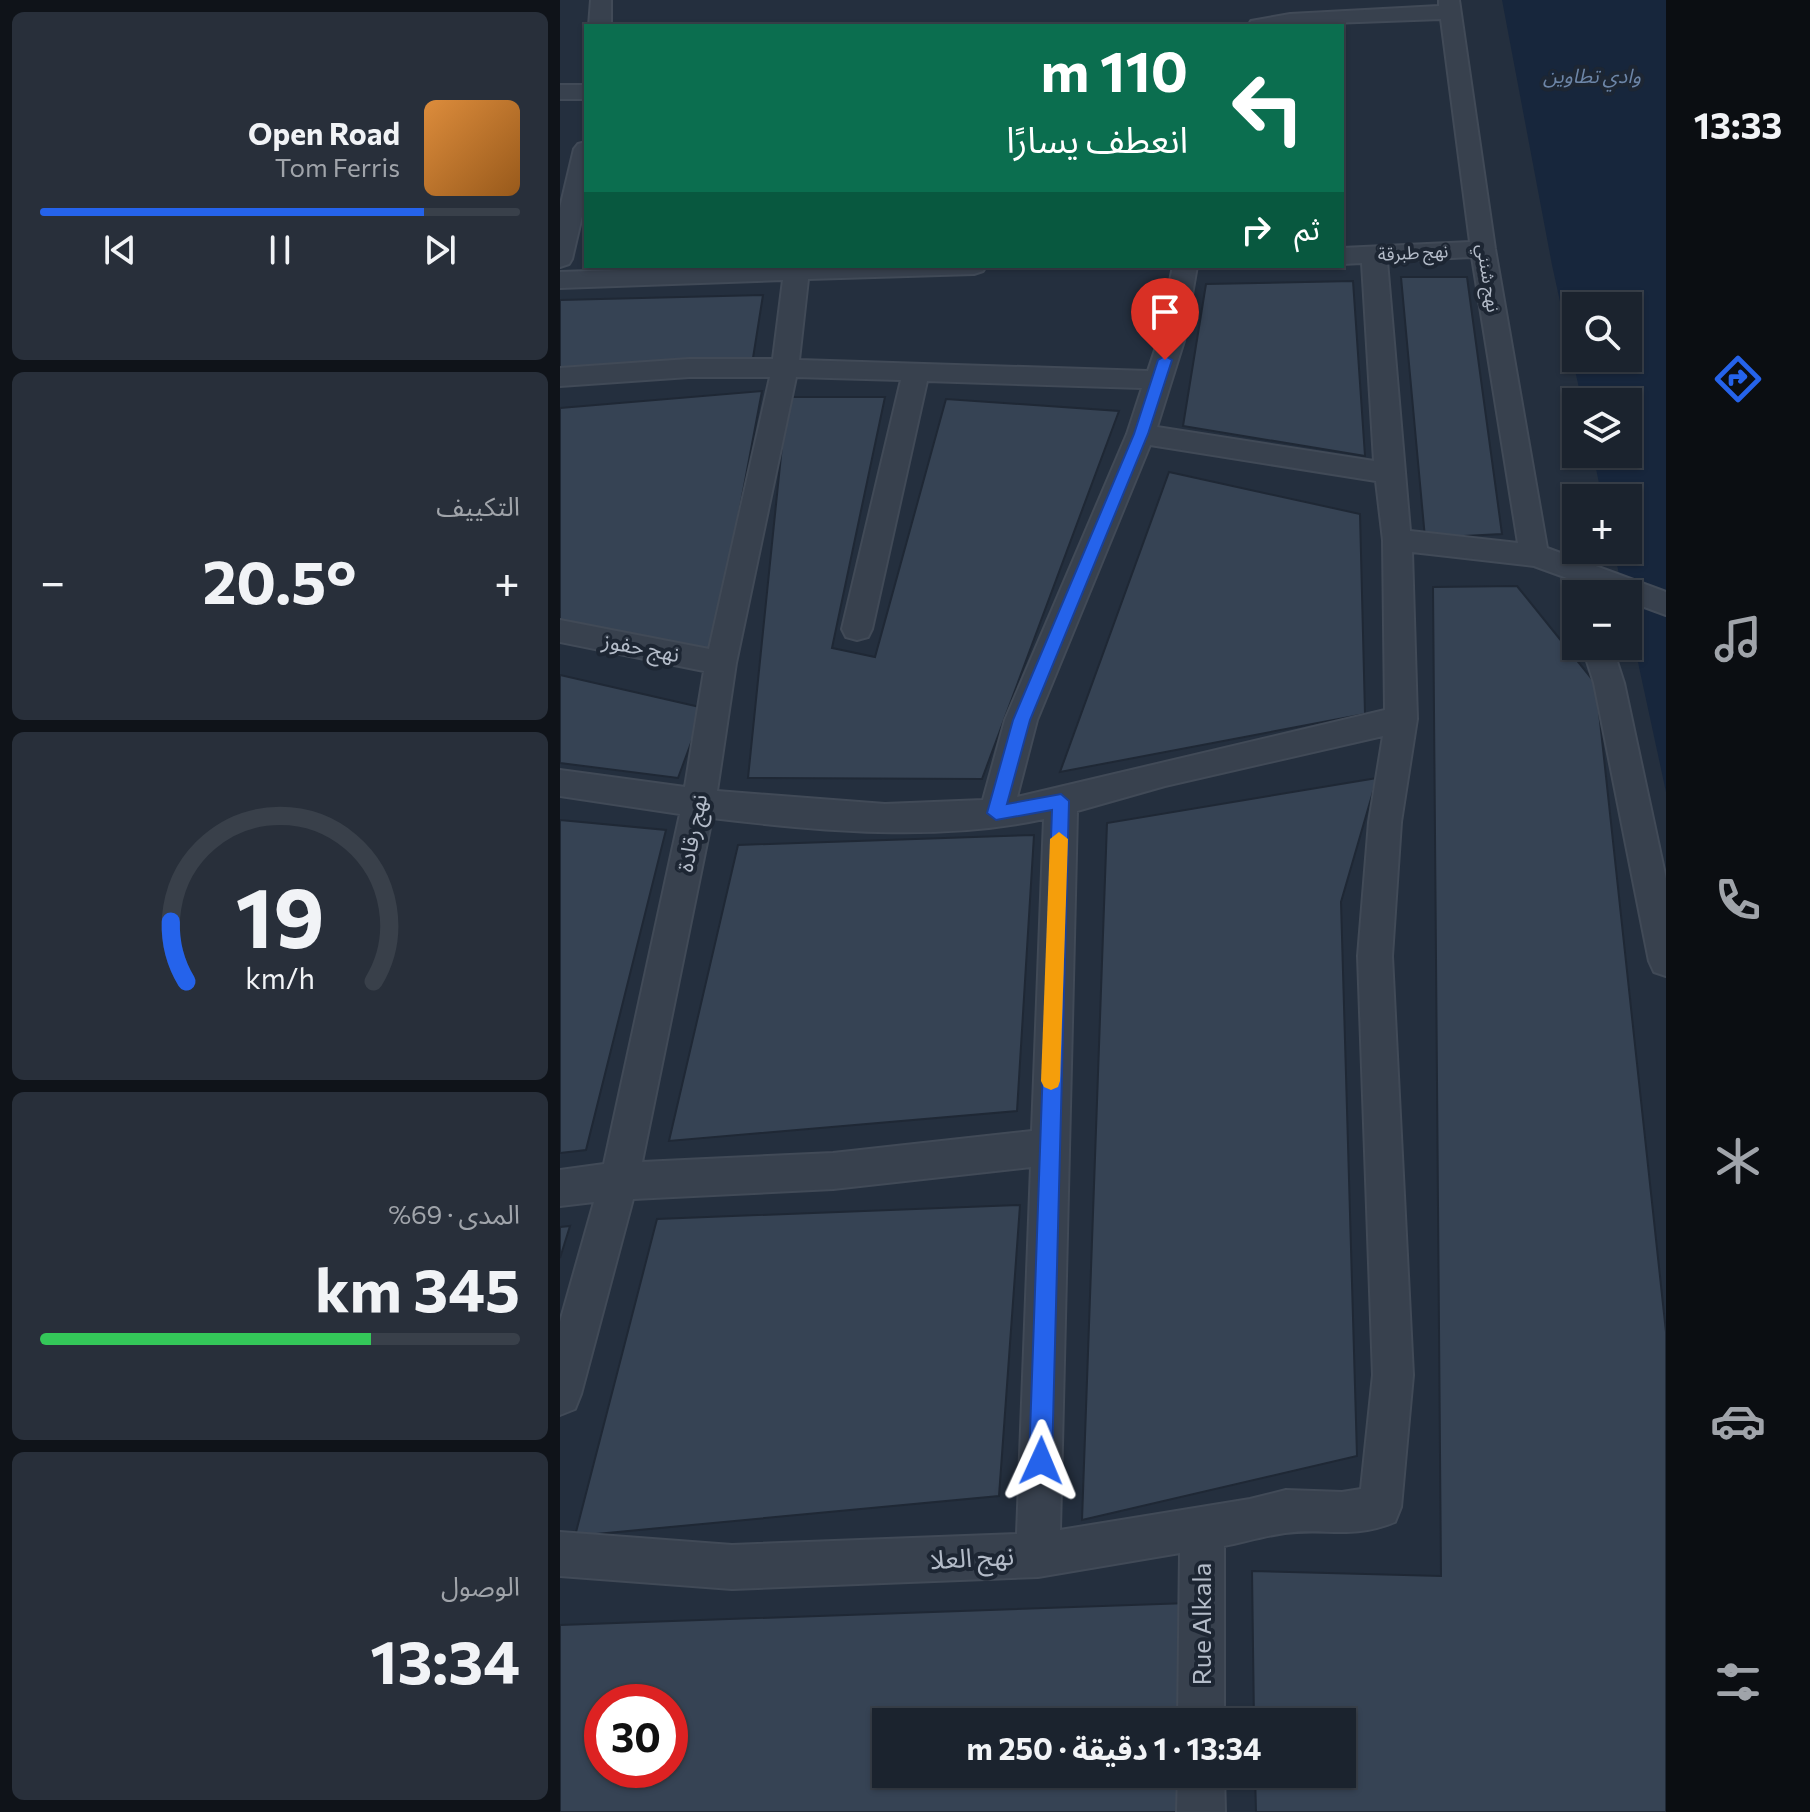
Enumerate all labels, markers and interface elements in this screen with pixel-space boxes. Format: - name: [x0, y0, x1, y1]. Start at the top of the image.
- text: 110 m: [1041, 35, 1188, 104]
- icon: left: [1216, 56, 1320, 160]
- water label: وادي تطاوين: [1543, 63, 1641, 92]
- text: 13:33: [1694, 102, 1782, 146]
- text: Open Road: [248, 114, 400, 151]
- text: انعطف يسارًا: [1006, 116, 1188, 160]
- text: Tom Ferris: [275, 151, 400, 182]
- icon: right: [1234, 208, 1278, 252]
- text: ثم: [1294, 209, 1320, 246]
- icon: previous: [98, 228, 142, 272]
- icon: pause: [258, 228, 302, 272]
- icon: next: [418, 228, 462, 272]
- street label: نهج طبرقة: [1377, 239, 1449, 268]
- street label: نهج شنني: [1470, 242, 1505, 314]
- pin: [1131, 278, 1199, 360]
- icon: arrive: [1143, 290, 1187, 334]
- map controls: [1562, 292, 1642, 660]
- button: search: [1562, 292, 1642, 372]
- icon: directions: [1710, 351, 1766, 407]
- button: layers: [1562, 388, 1642, 468]
- button: +: [1562, 484, 1642, 564]
- text: التكييف: [436, 490, 520, 521]
- text: 20.5°: [203, 543, 357, 616]
- text: −: [40, 553, 65, 607]
- text: +: [494, 553, 520, 607]
- button: −: [1562, 580, 1642, 660]
- icon: music: [1710, 611, 1766, 667]
- street label: نهج حفوز: [599, 626, 682, 671]
- street label: نهج رقادة: [671, 792, 716, 875]
- text: 19: [236, 863, 324, 965]
- icon: phone: [1710, 872, 1766, 928]
- text: km/h: [245, 960, 315, 995]
- icon: climate: [1710, 1133, 1766, 1189]
- text: المدى · 69%: [388, 1198, 520, 1229]
- text: 345 km: [315, 1251, 520, 1324]
- icon: car: [1710, 1393, 1766, 1449]
- position arrow: [999, 1419, 1083, 1503]
- street label: نهج العلا: [929, 1539, 1015, 1580]
- street label: Rue Alkala: [1185, 1563, 1216, 1685]
- text: الوصول: [441, 1570, 520, 1601]
- text: 13:34: [370, 1623, 520, 1696]
- icon: filters: [1710, 1654, 1766, 1710]
- speed limit sign: 30: [584, 1684, 688, 1788]
- text: 13:34 · 1 دقيقة · 250 m: [967, 1729, 1261, 1766]

